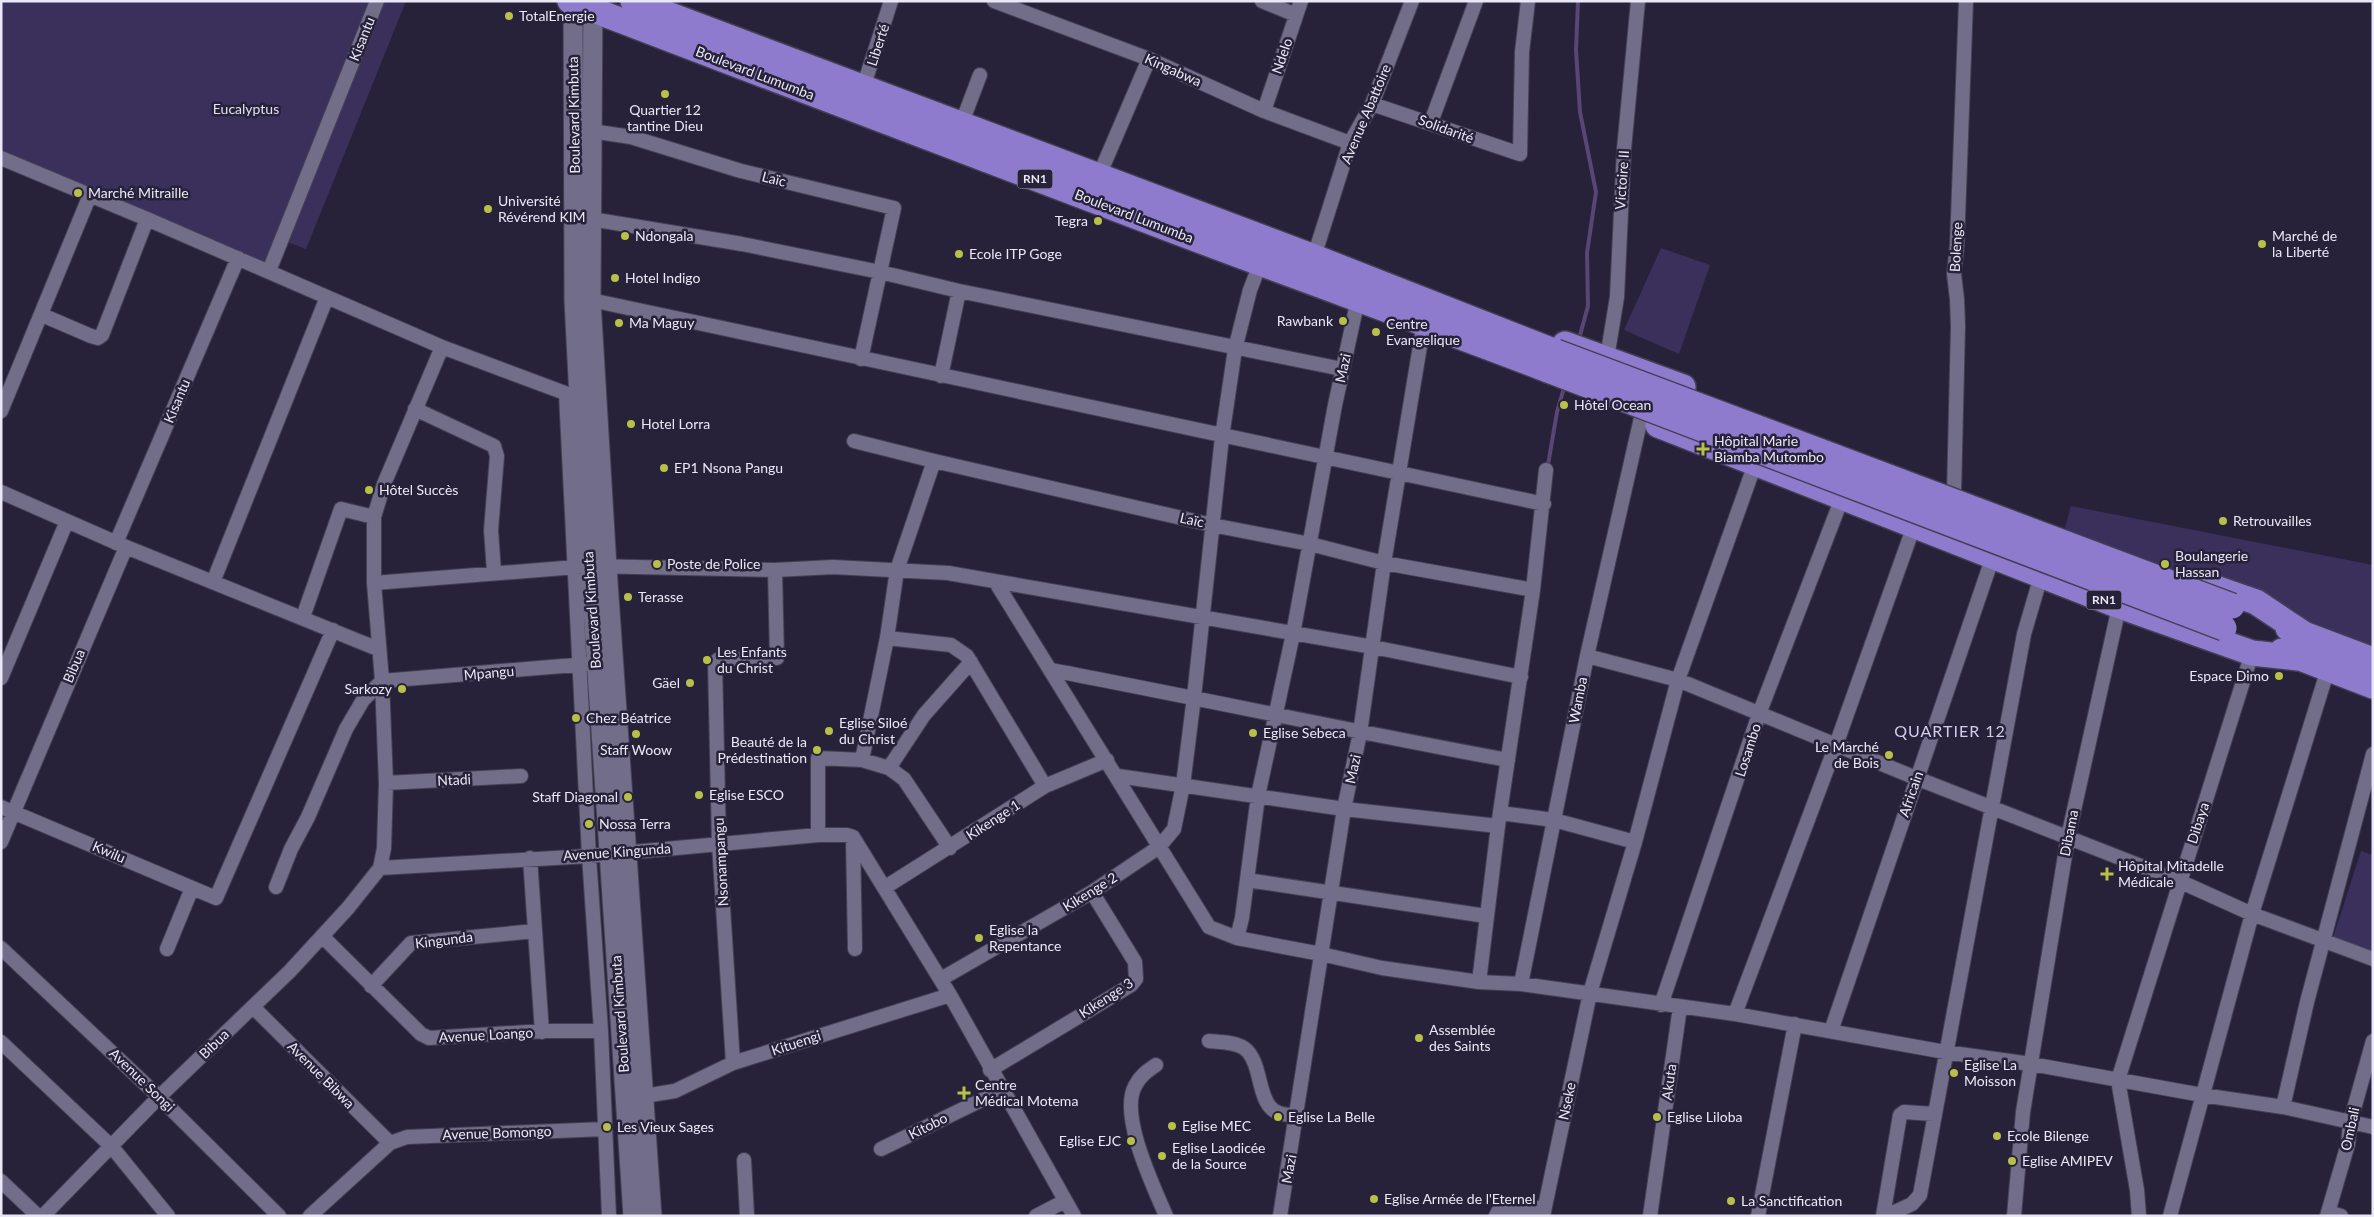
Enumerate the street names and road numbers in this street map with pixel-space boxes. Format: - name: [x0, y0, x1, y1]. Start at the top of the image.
- street label: Kisantu: [345, 14, 378, 63]
- street label: Liberté: [863, 22, 892, 68]
- street label: Ndelo: [1267, 36, 1296, 76]
- street label: Boulevard Lumumba: [693, 42, 817, 103]
- street label: Kingabwa: [1142, 50, 1204, 90]
- street label: Boulevard Kimbuta: [564, 56, 583, 174]
- street label: Avenue Abattoire: [1337, 61, 1394, 166]
- street label: Solidarité: [1416, 111, 1476, 146]
- street label: Victoire II: [1611, 150, 1632, 210]
- street label: Laïc: [760, 167, 788, 190]
- road number: RN1: [1018, 170, 1052, 188]
- street label: Boulevard Lumumba: [1072, 185, 1196, 246]
- street label: Bolenge: [1946, 222, 1965, 272]
- street label: Mazi: [1331, 352, 1354, 384]
- street label: Kisantu: [160, 376, 193, 425]
- street label: Laïc: [1178, 509, 1206, 531]
- street label: Boulevard Kimbuta: [579, 551, 604, 669]
- road number: RN1: [2086, 590, 2122, 610]
- street label: Bibua: [59, 646, 88, 685]
- street label: Mpangu: [463, 662, 515, 683]
- street label: Wamba: [1565, 675, 1590, 725]
- street label: Losambo: [1731, 721, 1764, 779]
- street label: Mazi: [1341, 753, 1364, 785]
- street label: Africain: [1895, 769, 1926, 819]
- street label: Ntadi: [437, 770, 471, 789]
- street label: Kikenge 1: [963, 796, 1023, 843]
- street label: Dibaya: [2183, 800, 2212, 846]
- street label: Dibama: [2056, 808, 2081, 858]
- street label: Nsonampangu: [710, 817, 731, 907]
- street label: Kwilu: [90, 837, 128, 866]
- street label: Avenue Kingunda: [562, 839, 672, 864]
- street label: Kikenge 2: [1059, 868, 1120, 915]
- street label: Kingunda: [414, 928, 474, 951]
- street label: Boulevard Kimbuta: [607, 955, 632, 1073]
- street label: Kikenge 3: [1076, 974, 1136, 1021]
- street label: Avenue Loango: [438, 1024, 534, 1045]
- street label: Bibua: [195, 1025, 232, 1062]
- street label: Kituengi: [769, 1027, 823, 1059]
- street label: Avenue Bibwa: [284, 1038, 358, 1112]
- street label: Avenue Songi: [106, 1044, 178, 1115]
- street label: Akuta: [1658, 1063, 1679, 1101]
- street label: Nseke: [1554, 1081, 1579, 1121]
- street label: Ombali: [2337, 1106, 2362, 1152]
- street label: Kitobo: [905, 1109, 950, 1143]
- street label: Avenue Bomongo: [442, 1122, 552, 1143]
- street label: Mazi: [1278, 1153, 1299, 1185]

